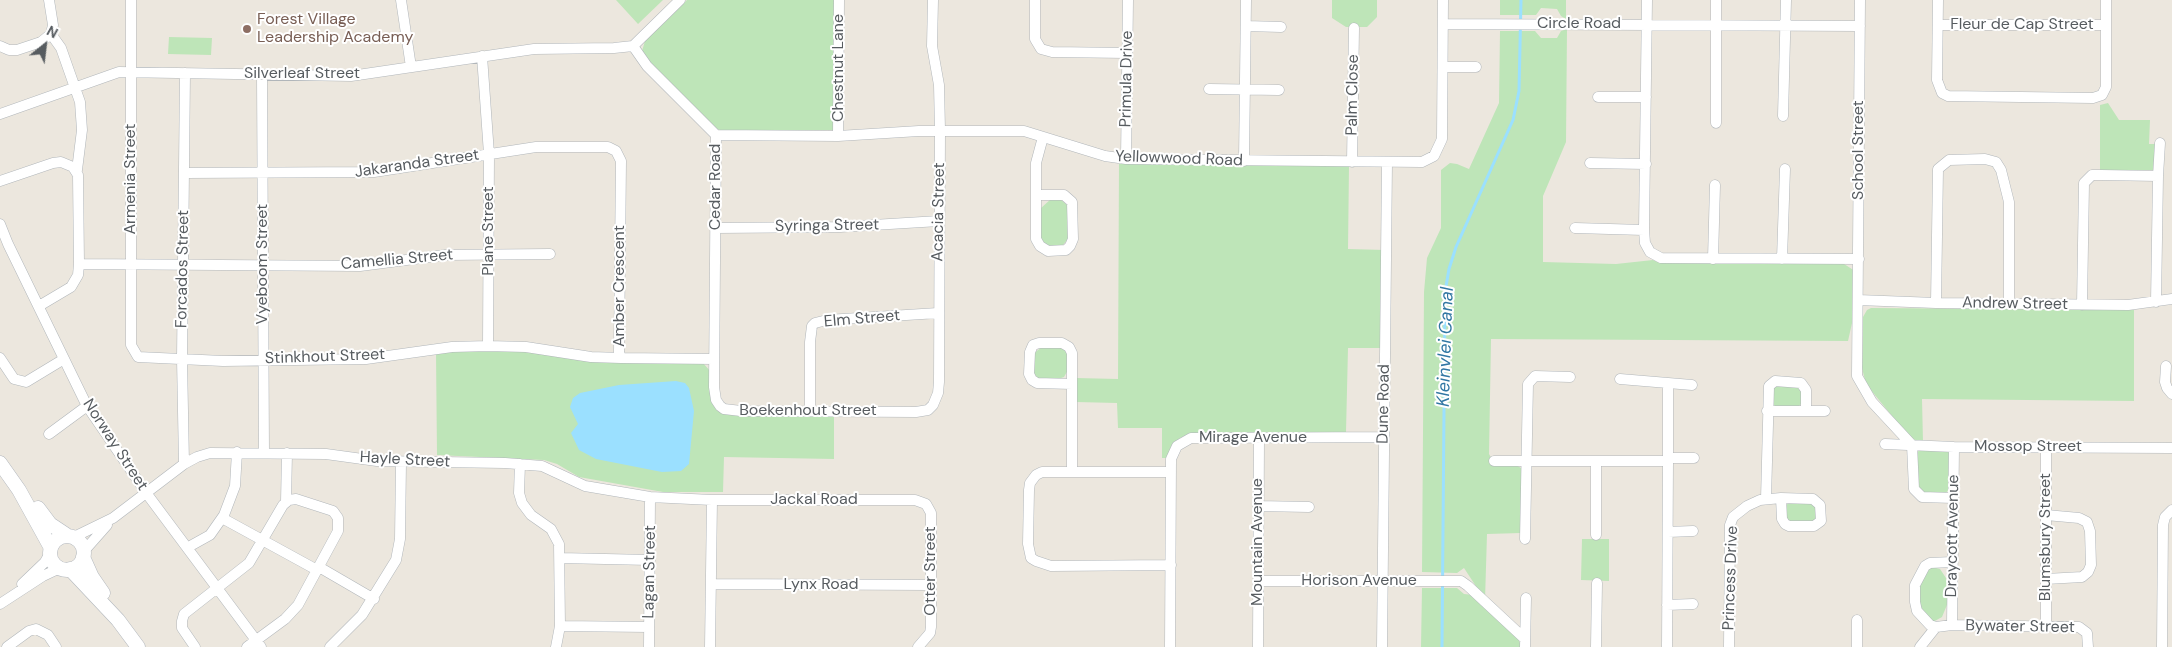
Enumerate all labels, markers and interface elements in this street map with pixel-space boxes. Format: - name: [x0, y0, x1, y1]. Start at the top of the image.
- place label: Forest Village Leadership Academy: [257, 10, 413, 48]
- street label: Chestnut Lane: [829, 14, 849, 122]
- street label: Circle Road: [1537, 14, 1621, 34]
- street label: Fleur de Cap Street: [1950, 15, 2094, 35]
- north arrow: [20, 20, 70, 70]
- text: N: [43, 22, 61, 42]
- marker: Forest Village Leadership Academy: [241, 23, 253, 35]
- street label: Primula Drive: [1117, 30, 1137, 128]
- street label: Palm Close: [1343, 54, 1363, 136]
- street label: Silverleaf Street: [244, 64, 360, 84]
- street label: School Street: [1849, 100, 1869, 200]
- street label: Armenia Street: [121, 123, 141, 235]
- street label: Cedar Road: [706, 144, 726, 230]
- street label: Jakaranda Street: [353, 146, 481, 182]
- street label: Yellowwood Road: [1115, 147, 1243, 171]
- street label: Acacia Street: [929, 162, 949, 262]
- street label: Plane Street: [479, 186, 499, 276]
- street label: Vyeboom Street: [253, 204, 273, 324]
- street label: Forcados Street: [172, 210, 194, 328]
- street label: Syringa Street: [775, 215, 879, 237]
- street label: Amber Crescent: [610, 225, 630, 347]
- street label: Camellia Street: [340, 246, 454, 274]
- water label: Kleinvlei Canal: [1433, 287, 1459, 407]
- street label: Andrew Street: [1962, 293, 2068, 315]
- street label: Elm Street: [823, 306, 901, 332]
- street label: Stinkhout Street: [265, 345, 385, 369]
- street label: Dune Road: [1374, 364, 1394, 444]
- street label: Norway Street: [78, 396, 152, 494]
- street label: Boekenhout Street: [739, 401, 877, 421]
- street label: Mirage Avenue: [1199, 428, 1307, 448]
- street label: Mossop Street: [1974, 437, 2082, 457]
- street label: Hayle Street: [359, 448, 451, 472]
- street label: Blumsbury Street: [2036, 473, 2056, 601]
- street label: Draycott Avenue: [1942, 474, 1964, 598]
- street label: Mountain Avenue: [1248, 478, 1268, 606]
- street label: Jackal Road: [770, 490, 858, 510]
- street label: Lagan Street: [640, 525, 660, 619]
- street label: Princess Drive: [1720, 525, 1742, 631]
- street label: Otter Street: [921, 526, 941, 616]
- street label: Horison Avenue: [1301, 571, 1417, 591]
- street label: Lynx Road: [784, 575, 858, 595]
- street label: Bywater Street: [1965, 616, 2075, 638]

